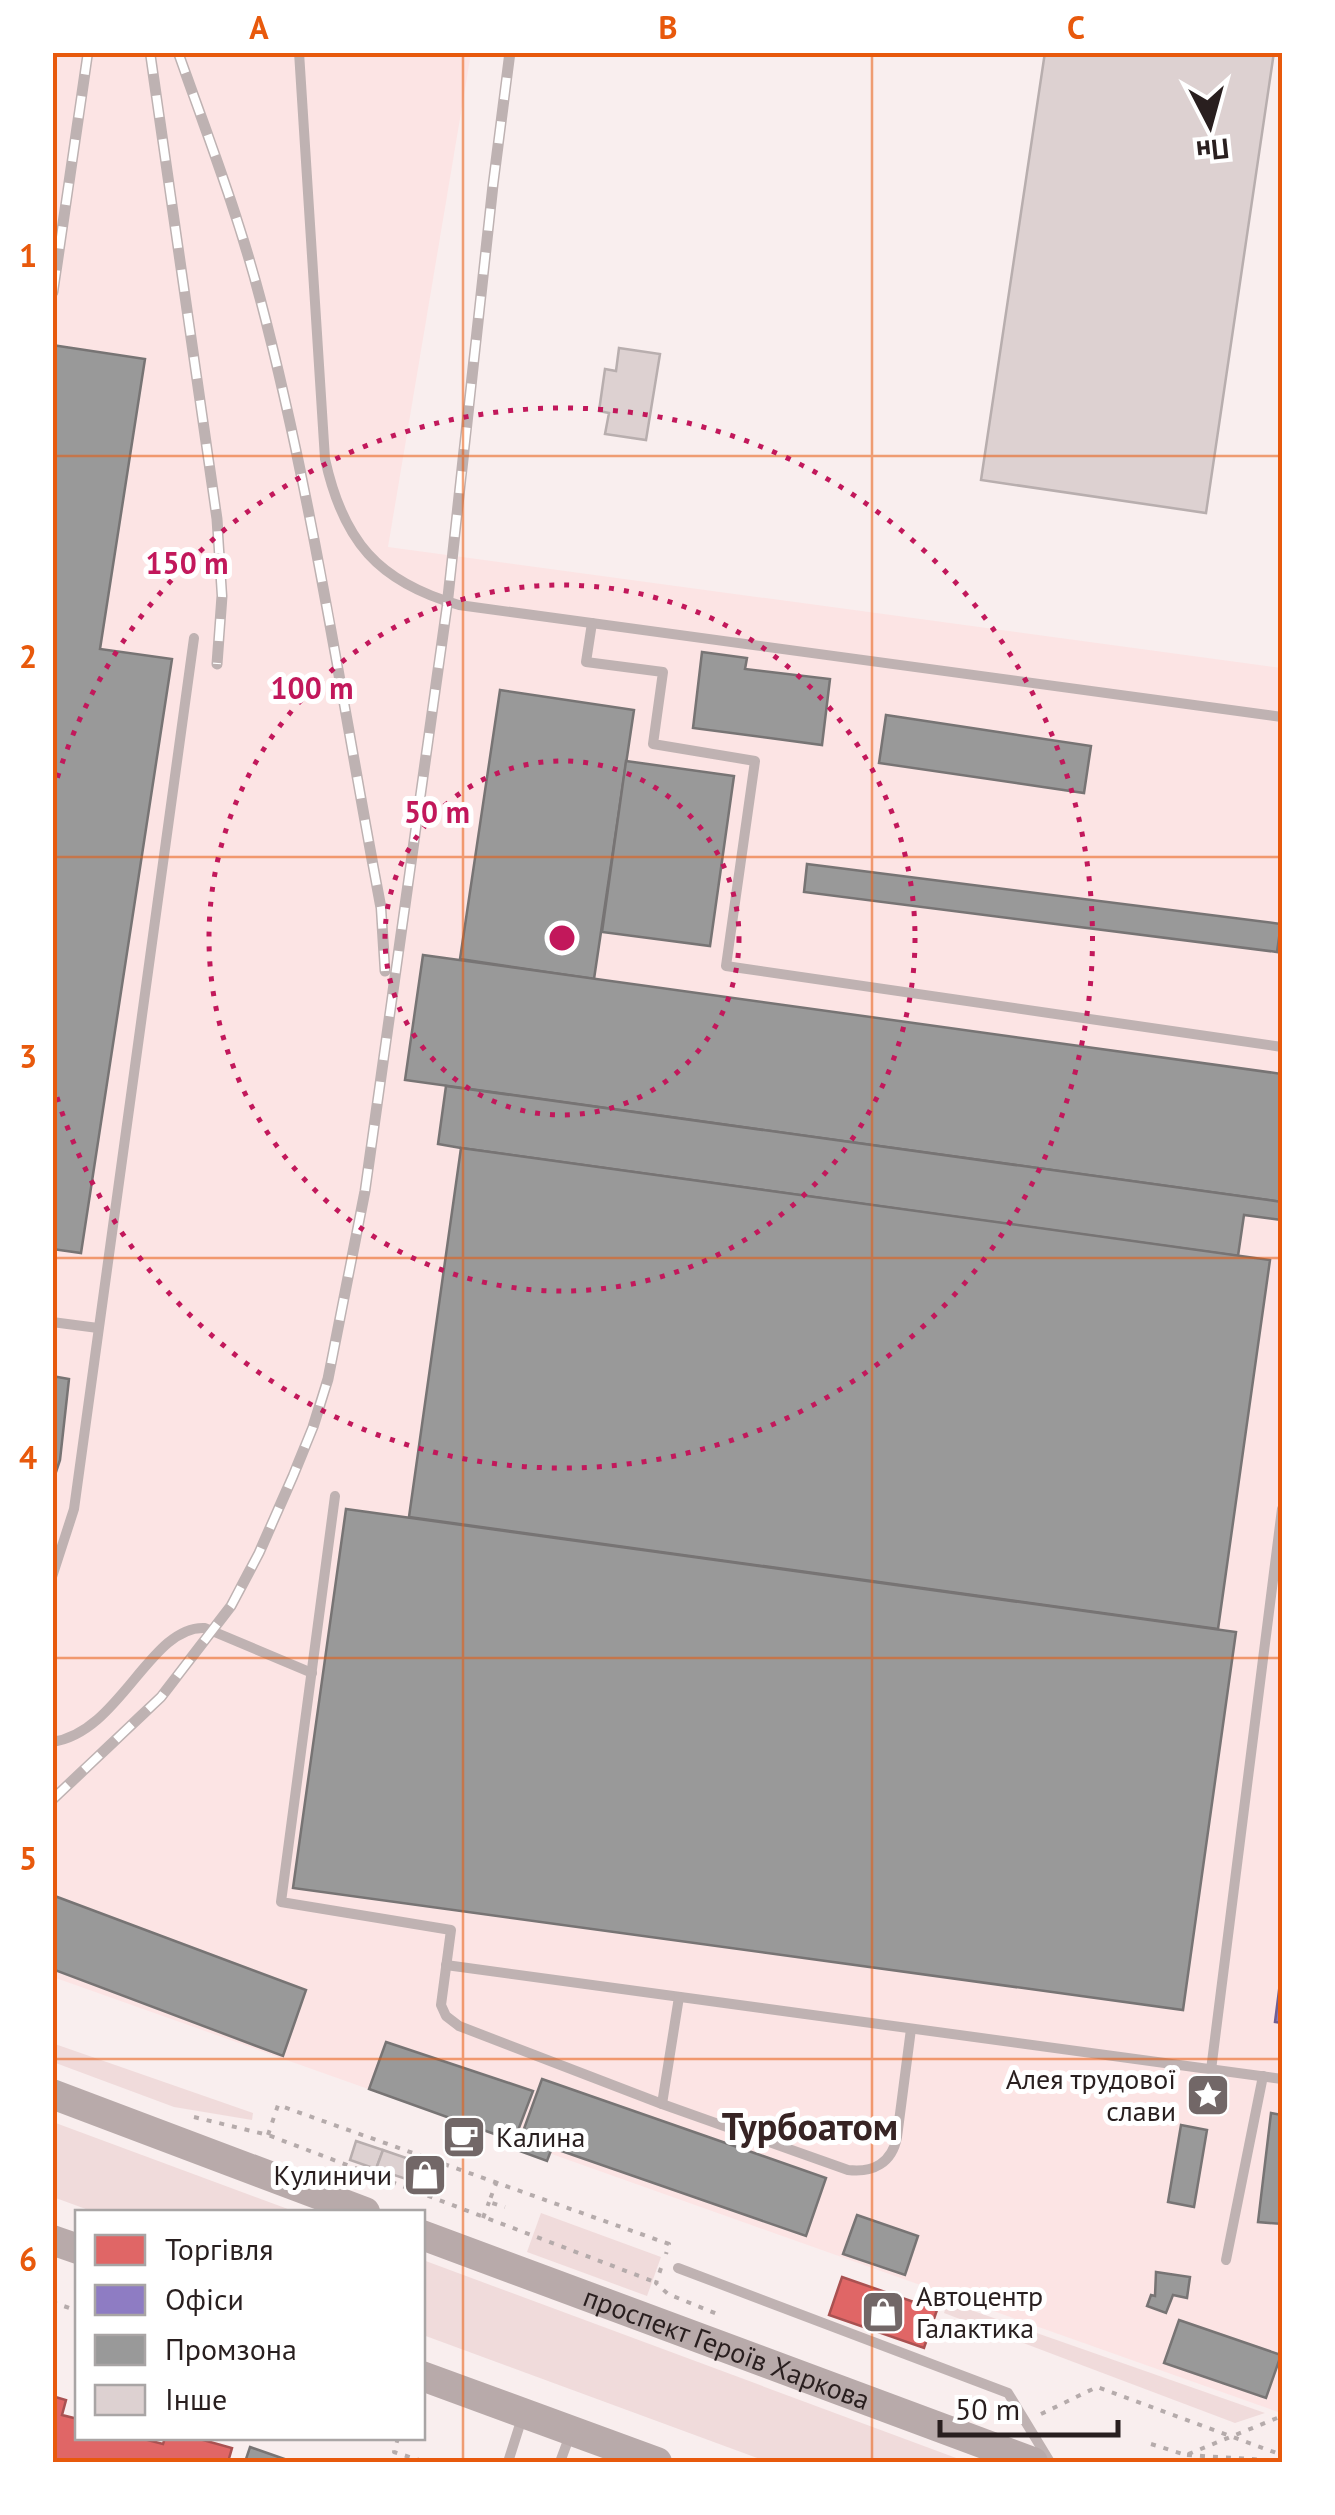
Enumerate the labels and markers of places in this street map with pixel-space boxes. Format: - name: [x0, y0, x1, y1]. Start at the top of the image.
- centre of rings: [544, 920, 580, 956]
- place label: Алея трудової слави: [1006, 2060, 1176, 2129]
- place icon: Алея трудової слави: [1185, 2072, 1231, 2118]
- cafe icon: Калина: [441, 2114, 487, 2160]
- place label: Калина: [496, 2118, 585, 2155]
- shop icon: Кулиничи: [402, 2152, 448, 2198]
- place label: Кулиничи: [273, 2156, 392, 2193]
- place label: Автоцентр Галактика: [916, 2277, 1043, 2346]
- shop icon: Автоцентр Галактика: [860, 2289, 906, 2335]

